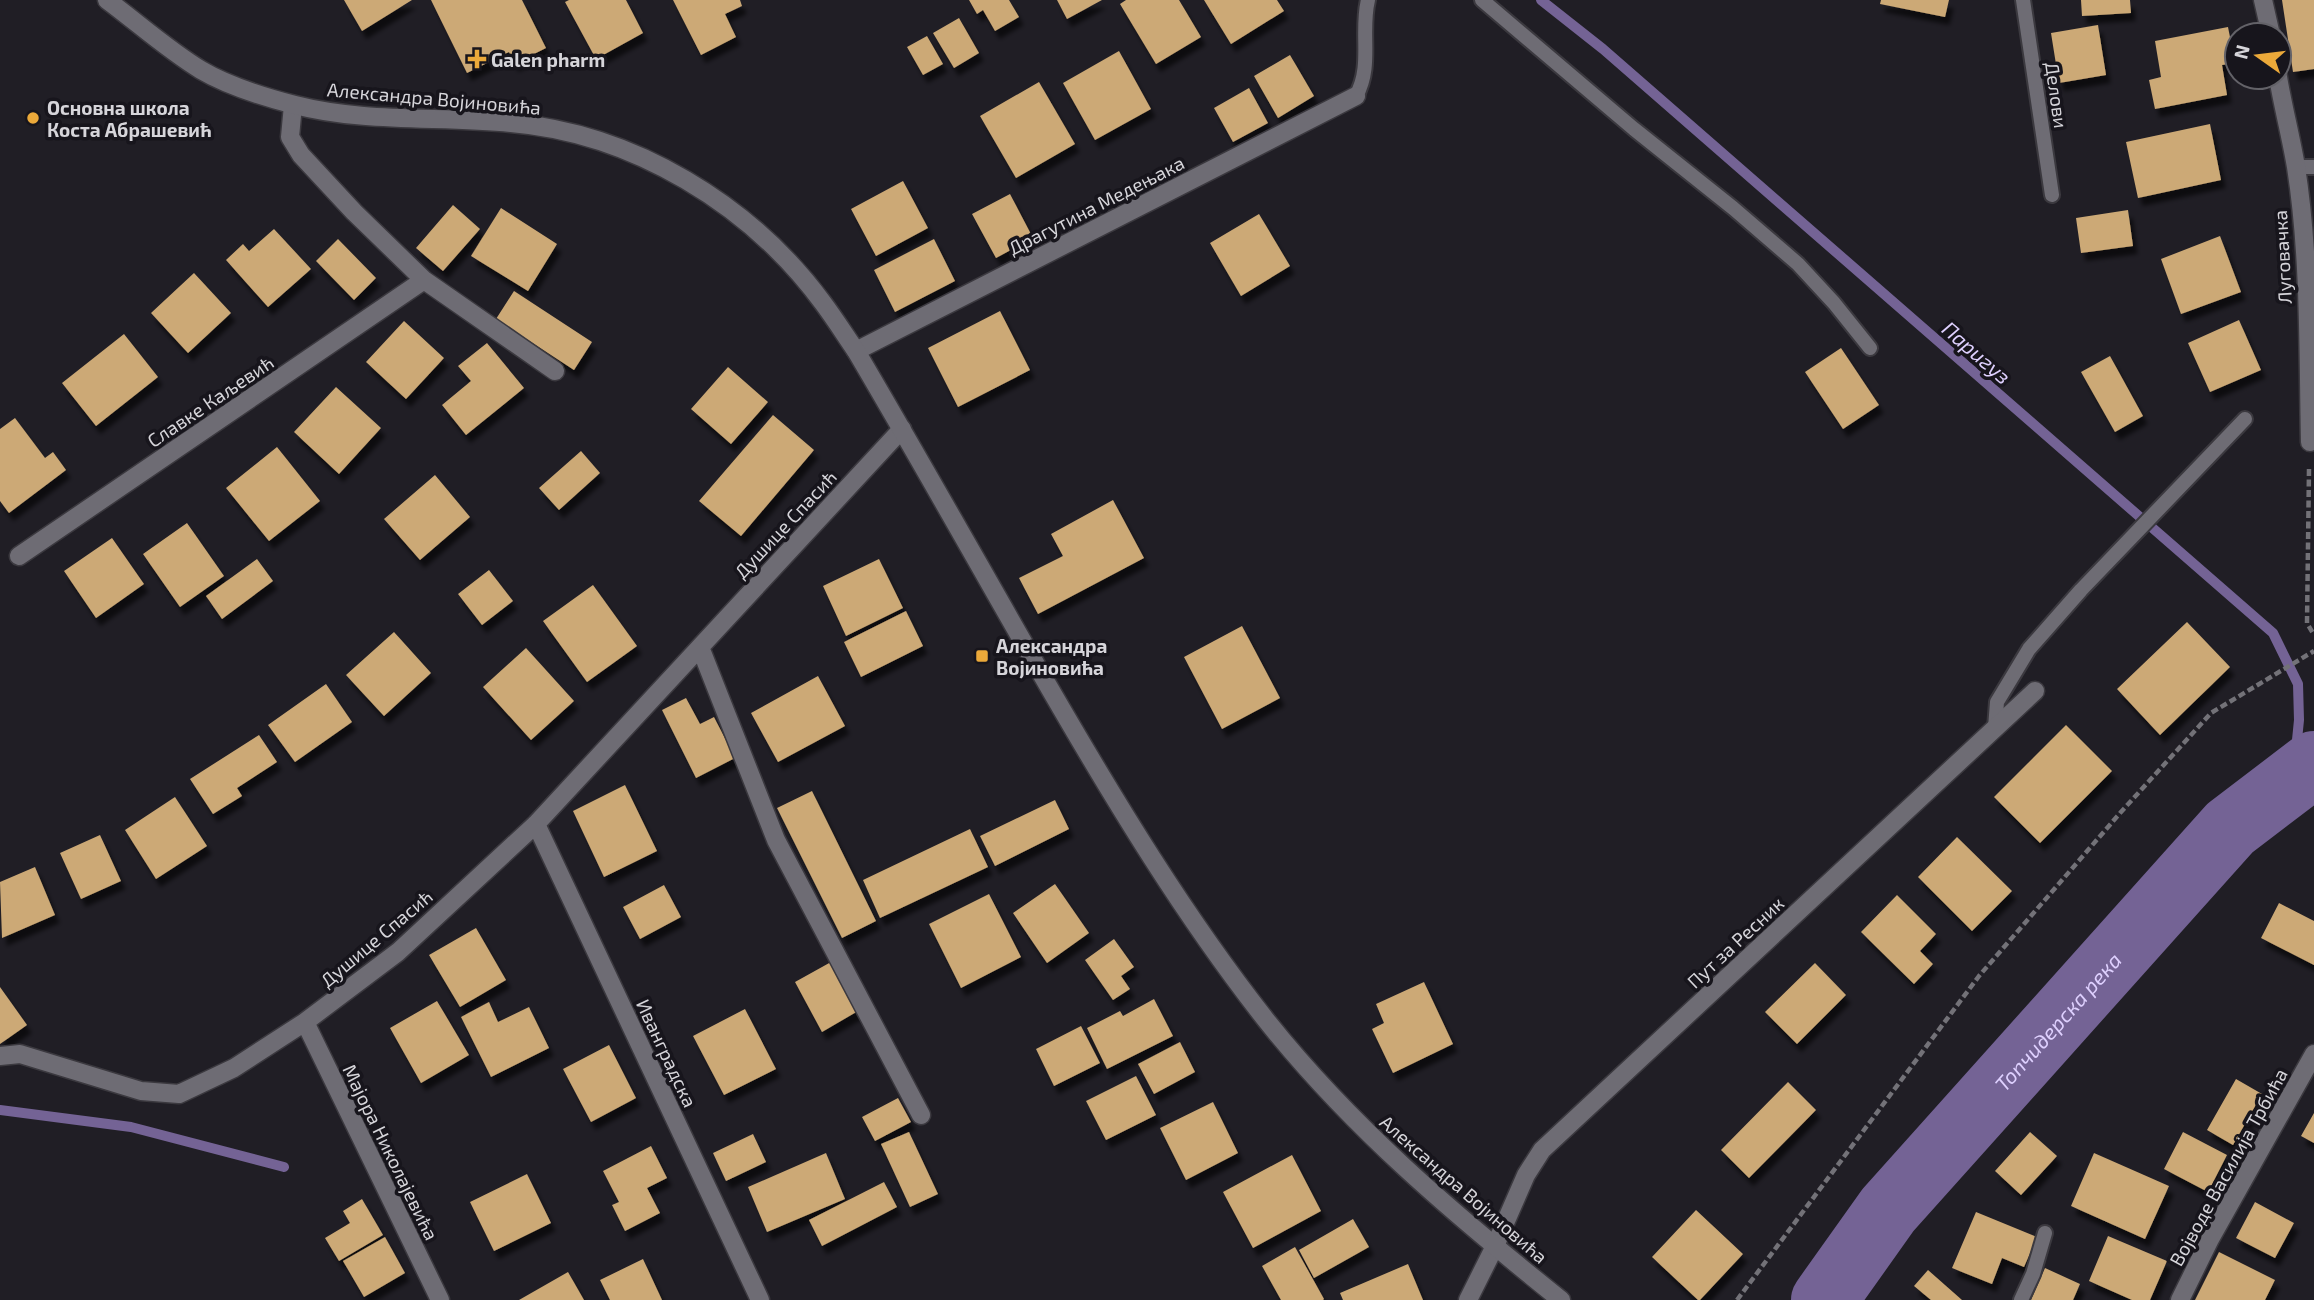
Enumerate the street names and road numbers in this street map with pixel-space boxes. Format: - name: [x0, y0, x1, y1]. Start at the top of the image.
- street label: Делови: [2041, 60, 2073, 130]
- street label: Александра Војиновића: [326, 77, 542, 119]
- street label: Драгутина Медењака: [1004, 151, 1188, 260]
- street label: Луговачка: [2268, 210, 2297, 304]
- street label: Славке Каљевић: [143, 350, 277, 452]
- street label: Душице Спасић: [729, 465, 842, 583]
- street label: Душице Спасић: [315, 884, 437, 992]
- street label: Пут за Ресник: [1682, 891, 1789, 993]
- street label: Иванградска: [632, 995, 702, 1111]
- street label: Мајора Николајевића: [338, 1060, 444, 1244]
- street label: Војводе Василија Трбића: [2164, 1064, 2292, 1270]
- street label: Александра Војиновића: [1376, 1110, 1552, 1268]

